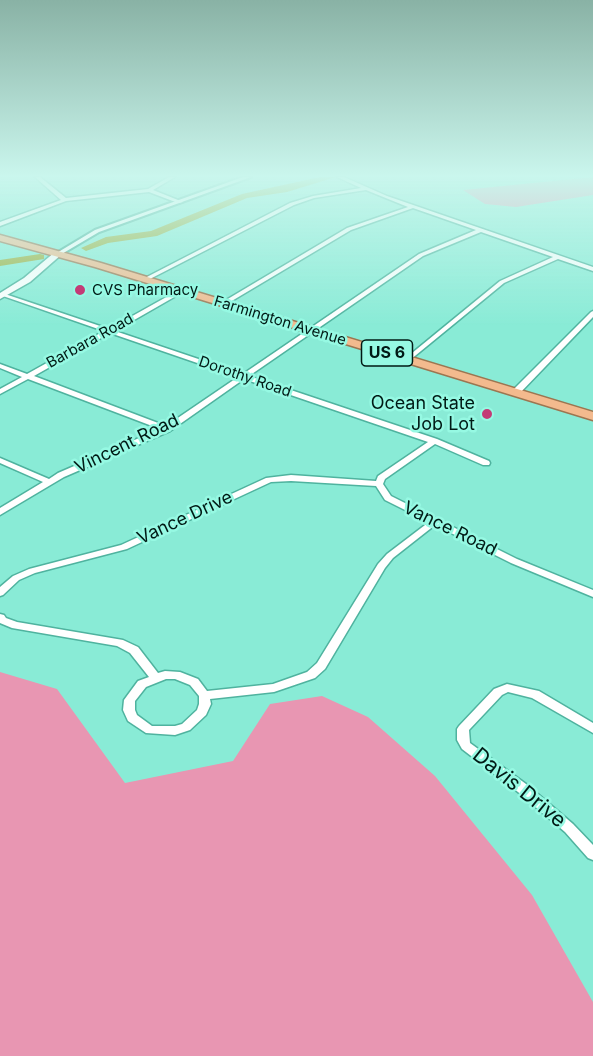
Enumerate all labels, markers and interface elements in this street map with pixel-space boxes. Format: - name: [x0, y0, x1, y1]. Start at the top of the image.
- place label: CVS Pharmacy: [92, 281, 198, 299]
- marker: CVS Pharmacy: [73, 283, 87, 297]
- street label: Farmington Avenue: [212, 292, 348, 350]
- street label: Barbara Road: [44, 310, 136, 372]
- road number: US 6: [362, 340, 412, 366]
- street label: Dorothy Road: [196, 353, 294, 401]
- place label: Ocean State Job Lot: [371, 393, 475, 436]
- marker: Ocean State Job Lot: [480, 407, 494, 421]
- street label: Vincent Road: [71, 409, 183, 479]
- street label: Vance Drive: [134, 486, 236, 550]
- street label: Vance Road: [400, 497, 500, 561]
- street label: Davis Drive: [467, 743, 571, 833]

